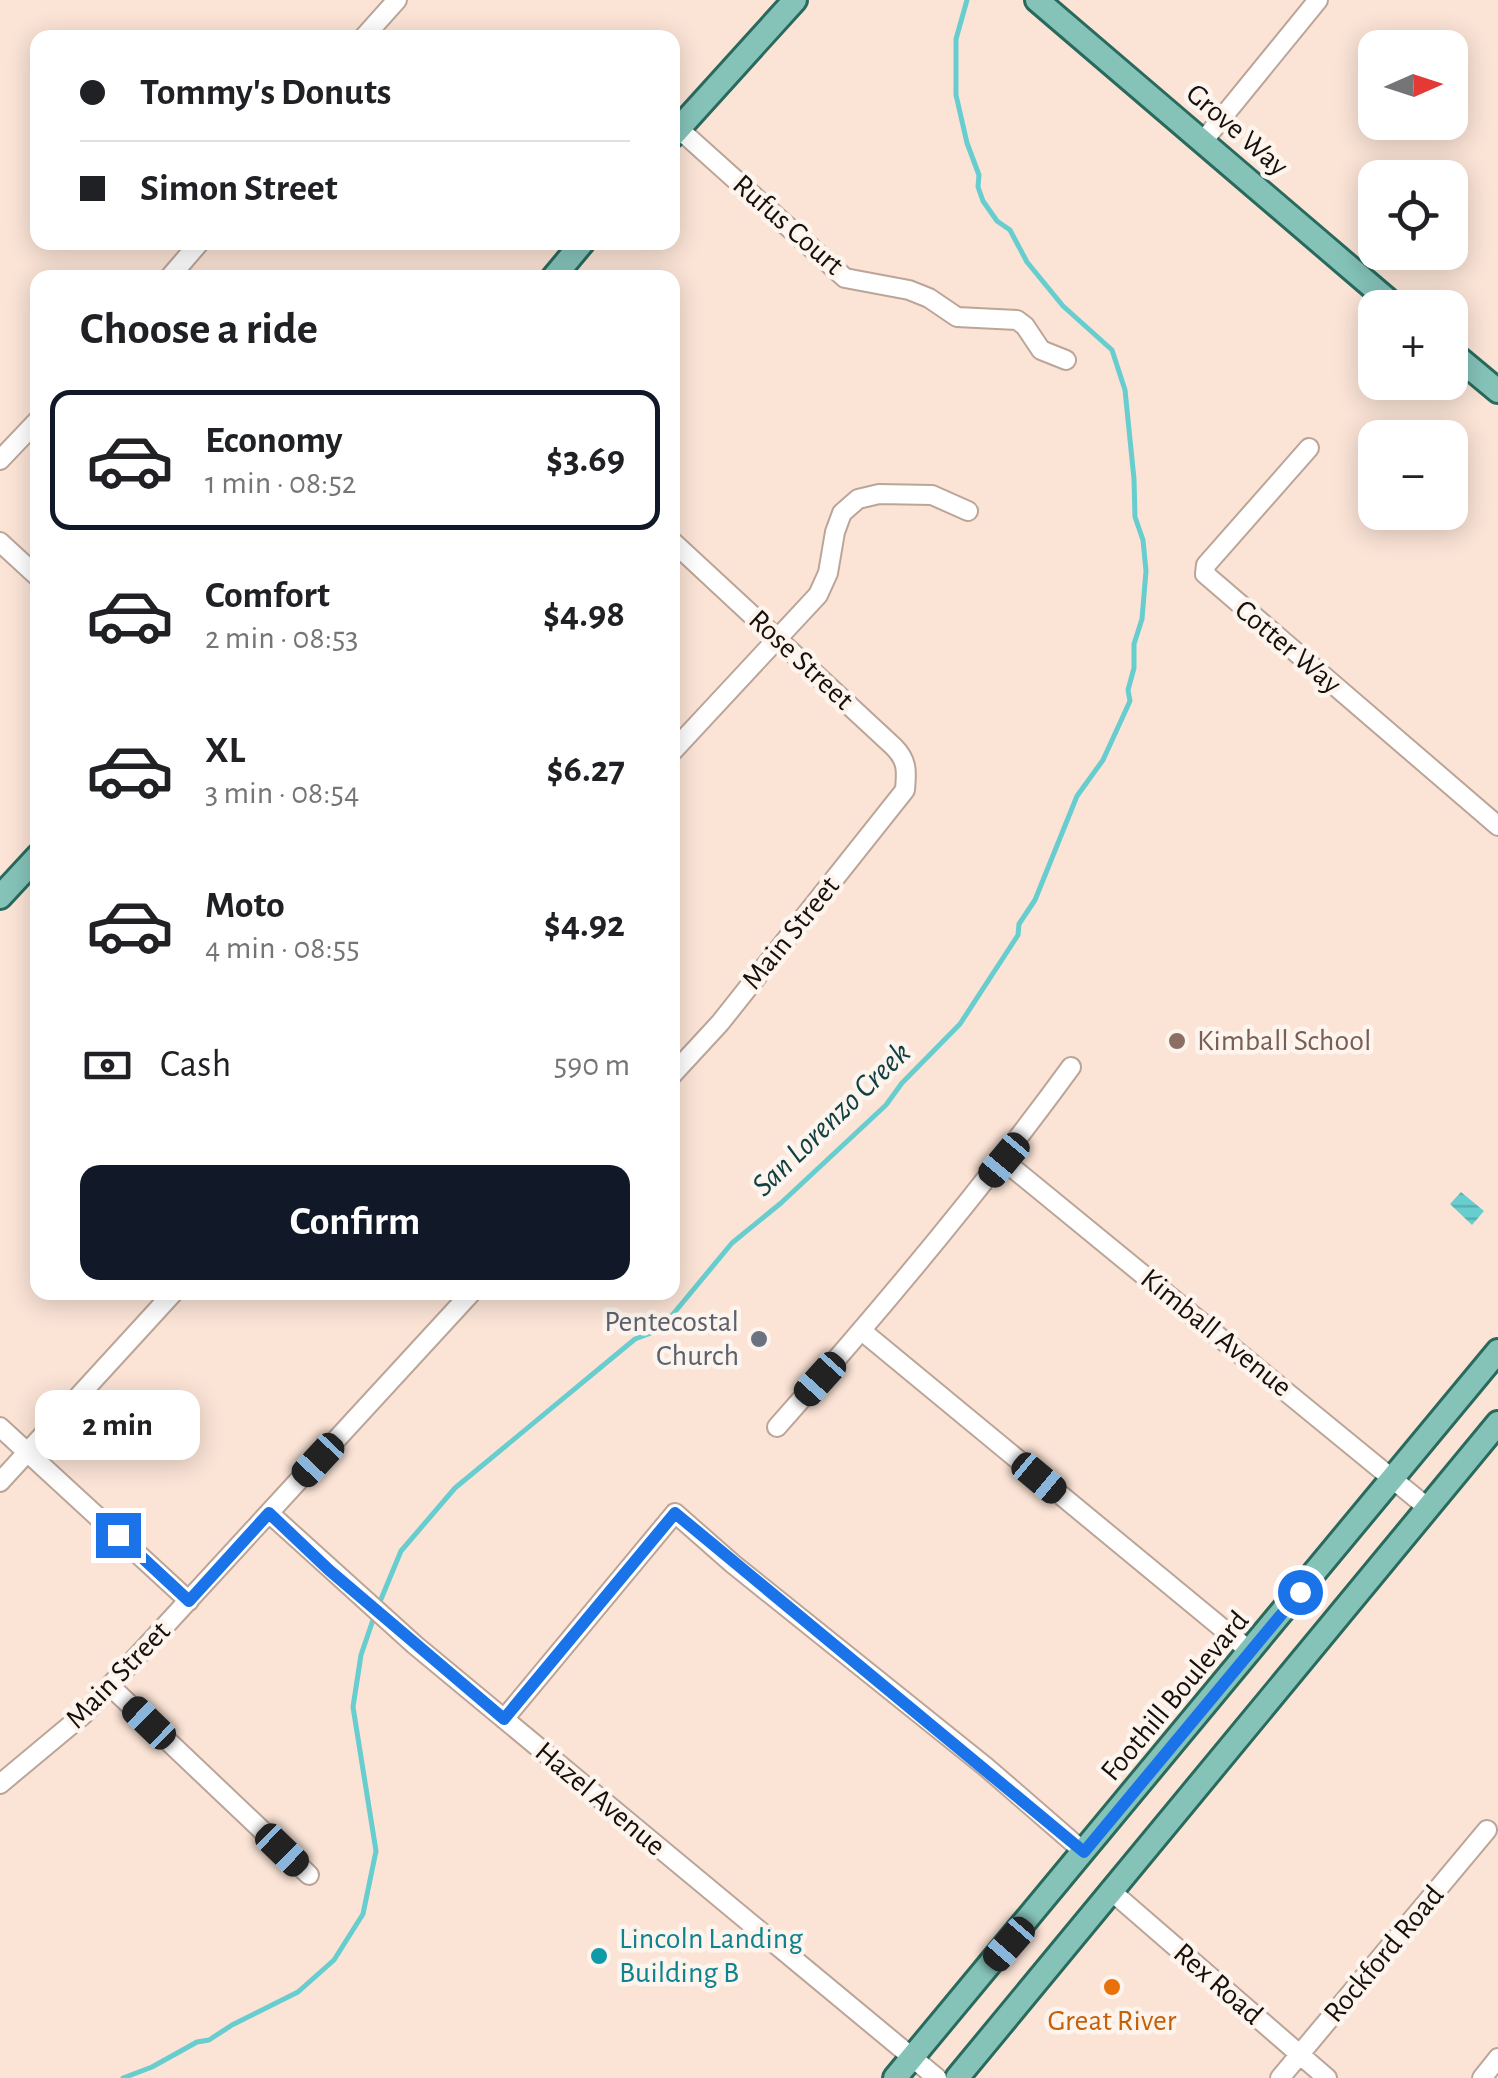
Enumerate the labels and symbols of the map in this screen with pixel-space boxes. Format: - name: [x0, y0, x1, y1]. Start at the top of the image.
- north arrow: [1358, 30, 1468, 140]
- street label: Grove Way: [1180, 78, 1294, 182]
- street label: Rufus Court: [727, 169, 849, 281]
- street label: Cotter Way: [1229, 594, 1347, 700]
- street label: Rose Street: [743, 604, 859, 716]
- street label: Main Street: [737, 871, 846, 995]
- place label: Kimball School: [1197, 1026, 1371, 1056]
- marker: Kimball School: [1166, 1030, 1188, 1052]
- water label: San Lorenzo Creek: [746, 1036, 916, 1202]
- car: [973, 1127, 1035, 1193]
- street label: Kimball Avenue: [1135, 1263, 1297, 1403]
- place label: Pentecostal Church: [604, 1307, 739, 1371]
- marker: Pentecostal Church: [748, 1328, 770, 1350]
- car: [789, 1347, 851, 1411]
- callout: 2 min: [36, 1390, 200, 1460]
- car: [287, 1428, 349, 1492]
- car: [1006, 1447, 1072, 1509]
- route end: [96, 1513, 141, 1558]
- route start: [1278, 1570, 1323, 1615]
- street label: Foothill Boulevard: [1095, 1605, 1255, 1787]
- street label: Main Street: [60, 1616, 176, 1734]
- car: [117, 1691, 181, 1755]
- street label: Hazel Avenue: [529, 1736, 671, 1862]
- car: [250, 1818, 314, 1882]
- street label: Rockford Road: [1318, 1880, 1450, 2028]
- car: [978, 1912, 1040, 1976]
- place label: Lincoln Landing Building B: [619, 1924, 803, 1988]
- street label: Rex Road: [1168, 1938, 1268, 2030]
- marker: Lincoln Landing Building B: [588, 1945, 610, 1967]
- marker: Great River: [1101, 1976, 1123, 1998]
- place label: Great River: [1048, 2006, 1177, 2036]

